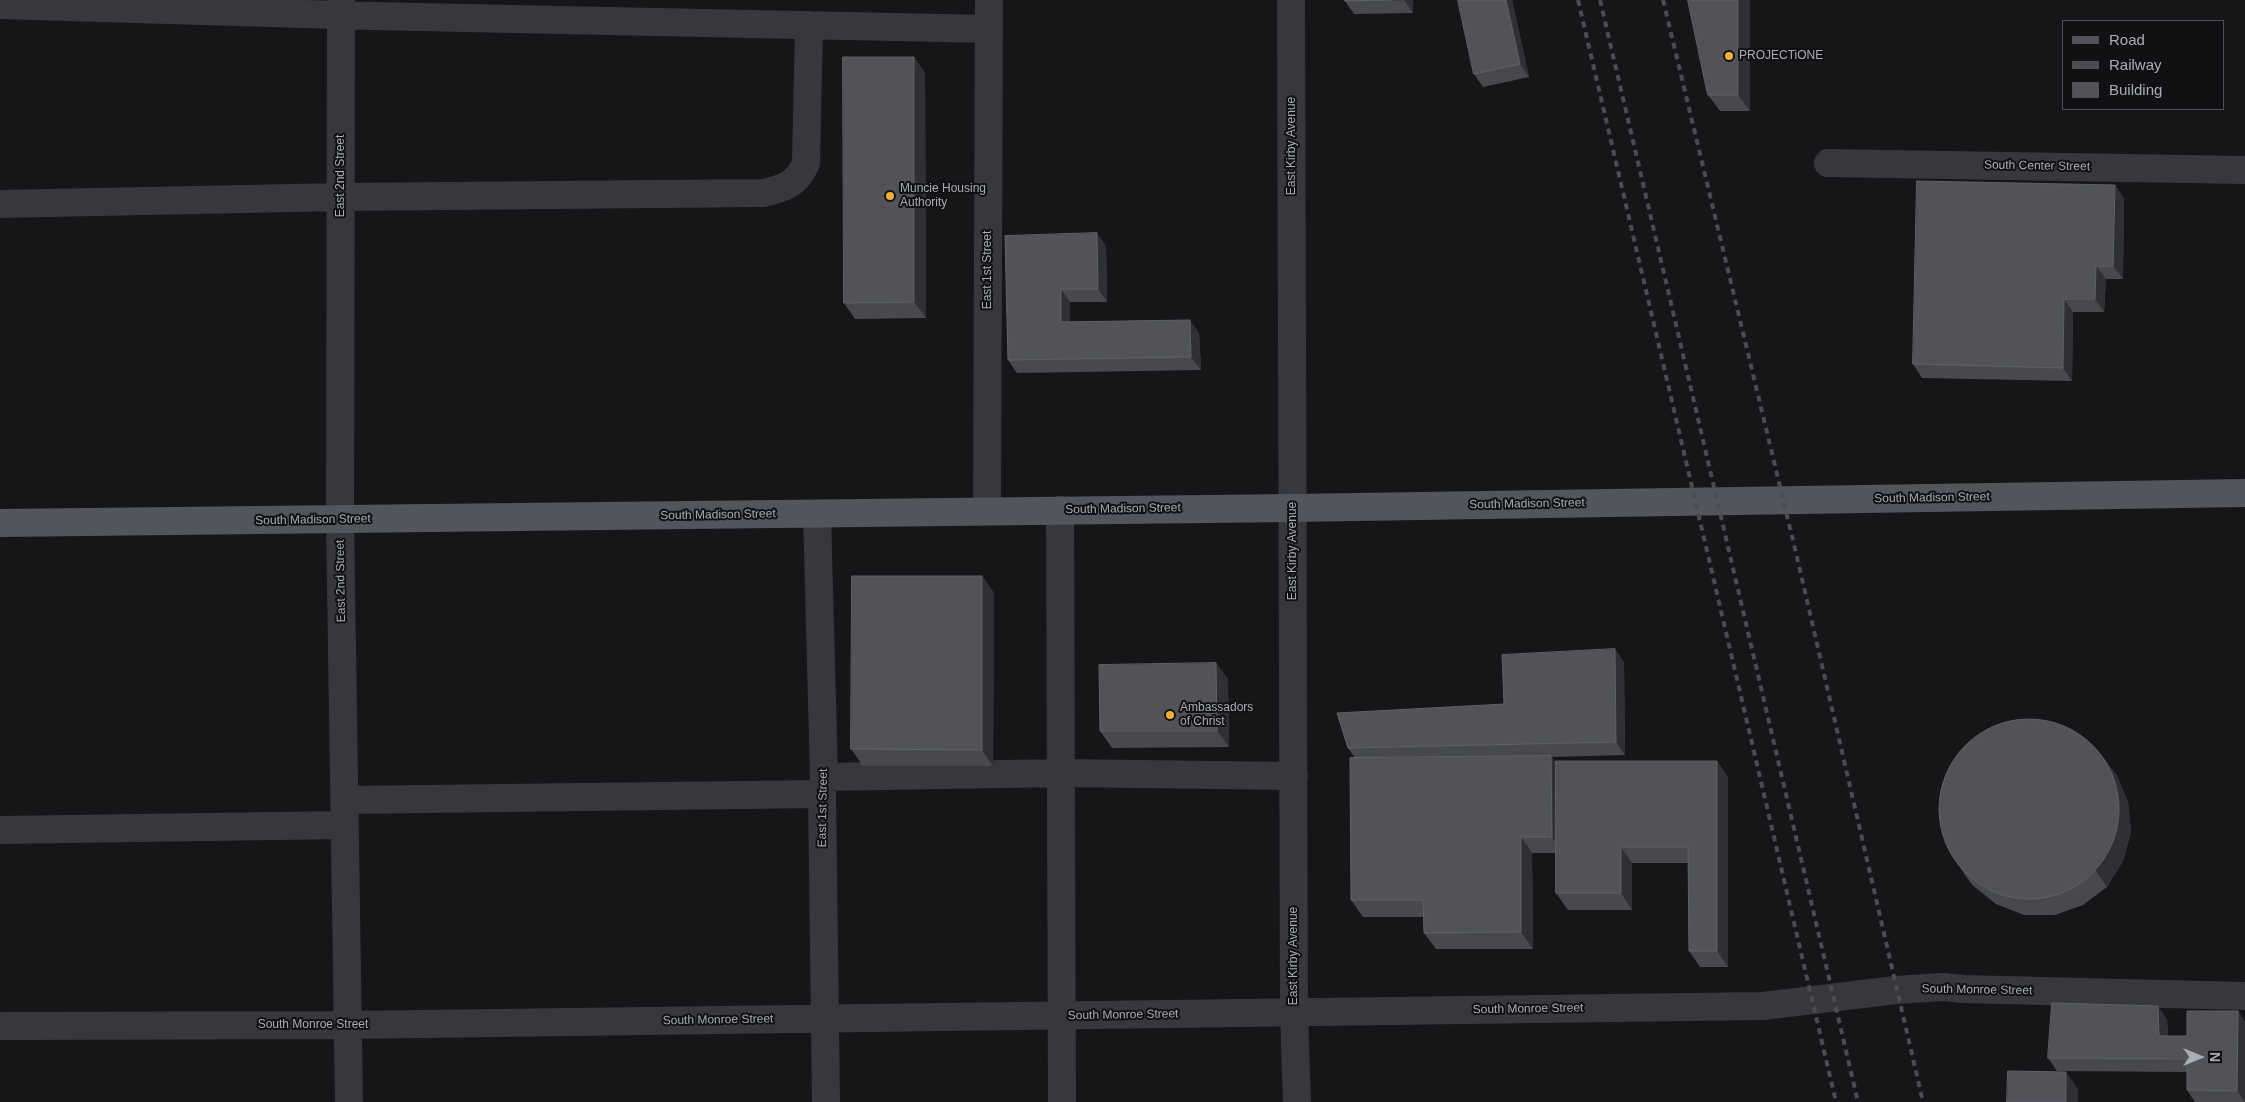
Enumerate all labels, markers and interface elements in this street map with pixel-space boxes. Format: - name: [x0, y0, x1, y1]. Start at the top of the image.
- legend: [2062, 20, 2225, 110]
- text: Road: [2109, 31, 2145, 48]
- place label: PROJECTiONE: [1739, 49, 1823, 63]
- marker: PROJECTiONE: [1723, 50, 1735, 62]
- text: Railway: [2109, 56, 2162, 73]
- text: Building: [2109, 81, 2162, 98]
- street label: East Kirby Avenue: [1285, 97, 1299, 195]
- street label: East 2nd Street: [334, 135, 348, 217]
- street label: South Center Street: [1984, 158, 2090, 174]
- place label: Muncie Housing Authority: [900, 182, 986, 210]
- marker: Muncie Housing Authority: [884, 190, 896, 202]
- street label: East 1st Street: [981, 231, 995, 309]
- street label: South Madison Street: [1874, 490, 1990, 506]
- street label: South Madison Street: [1469, 496, 1585, 512]
- street label: South Madison Street: [1065, 501, 1181, 517]
- street label: East Kirby Avenue: [1286, 502, 1300, 600]
- street label: South Madison Street: [660, 507, 776, 523]
- street label: South Madison Street: [255, 512, 371, 528]
- street label: East 2nd Street: [333, 540, 349, 622]
- place label: Ambassadors of Christ: [1180, 701, 1253, 729]
- marker: Ambassadors of Christ: [1164, 709, 1176, 721]
- street label: East 1st Street: [815, 769, 831, 847]
- street label: East Kirby Avenue: [1287, 907, 1301, 1005]
- street label: South Monroe Street: [1922, 982, 2032, 998]
- street label: South Monroe Street: [1473, 1001, 1583, 1017]
- street label: South Monroe Street: [1068, 1007, 1178, 1023]
- street label: South Monroe Street: [663, 1012, 773, 1028]
- street label: South Monroe Street: [258, 1018, 368, 1032]
- north arrow: [2175, 1032, 2225, 1082]
- text: N: [2207, 1052, 2223, 1062]

